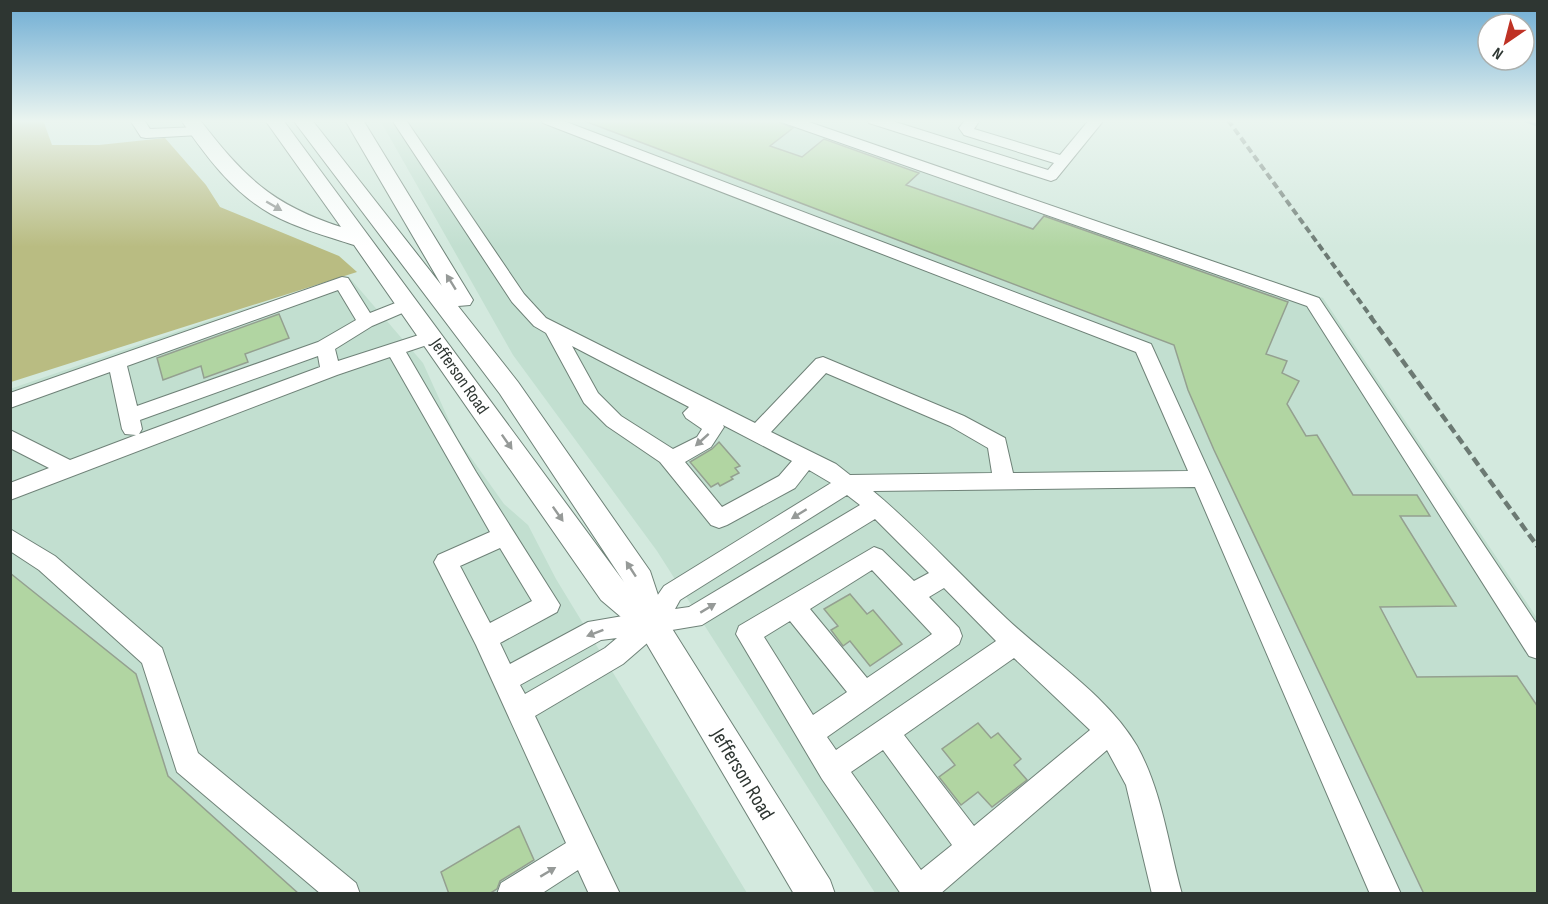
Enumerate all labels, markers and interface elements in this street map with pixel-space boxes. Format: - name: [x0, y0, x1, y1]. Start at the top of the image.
- north arrow: [1476, 12, 1536, 72]
- text: N: [1489, 43, 1507, 63]
- one-way arrow: [266, 201, 283, 211]
- one-way arrow: [445, 274, 456, 290]
- street label: Jefferson Road: [425, 334, 493, 418]
- one-way arrow: [501, 433, 513, 449]
- one-way arrow: [695, 433, 710, 447]
- one-way arrow: [552, 506, 564, 522]
- one-way arrow: [791, 509, 807, 520]
- one-way arrow: [626, 561, 637, 578]
- one-way arrow: [700, 603, 716, 614]
- one-way arrow: [585, 629, 603, 639]
- street label: Jefferson Road: [705, 723, 780, 824]
- one-way arrow: [540, 867, 557, 877]

